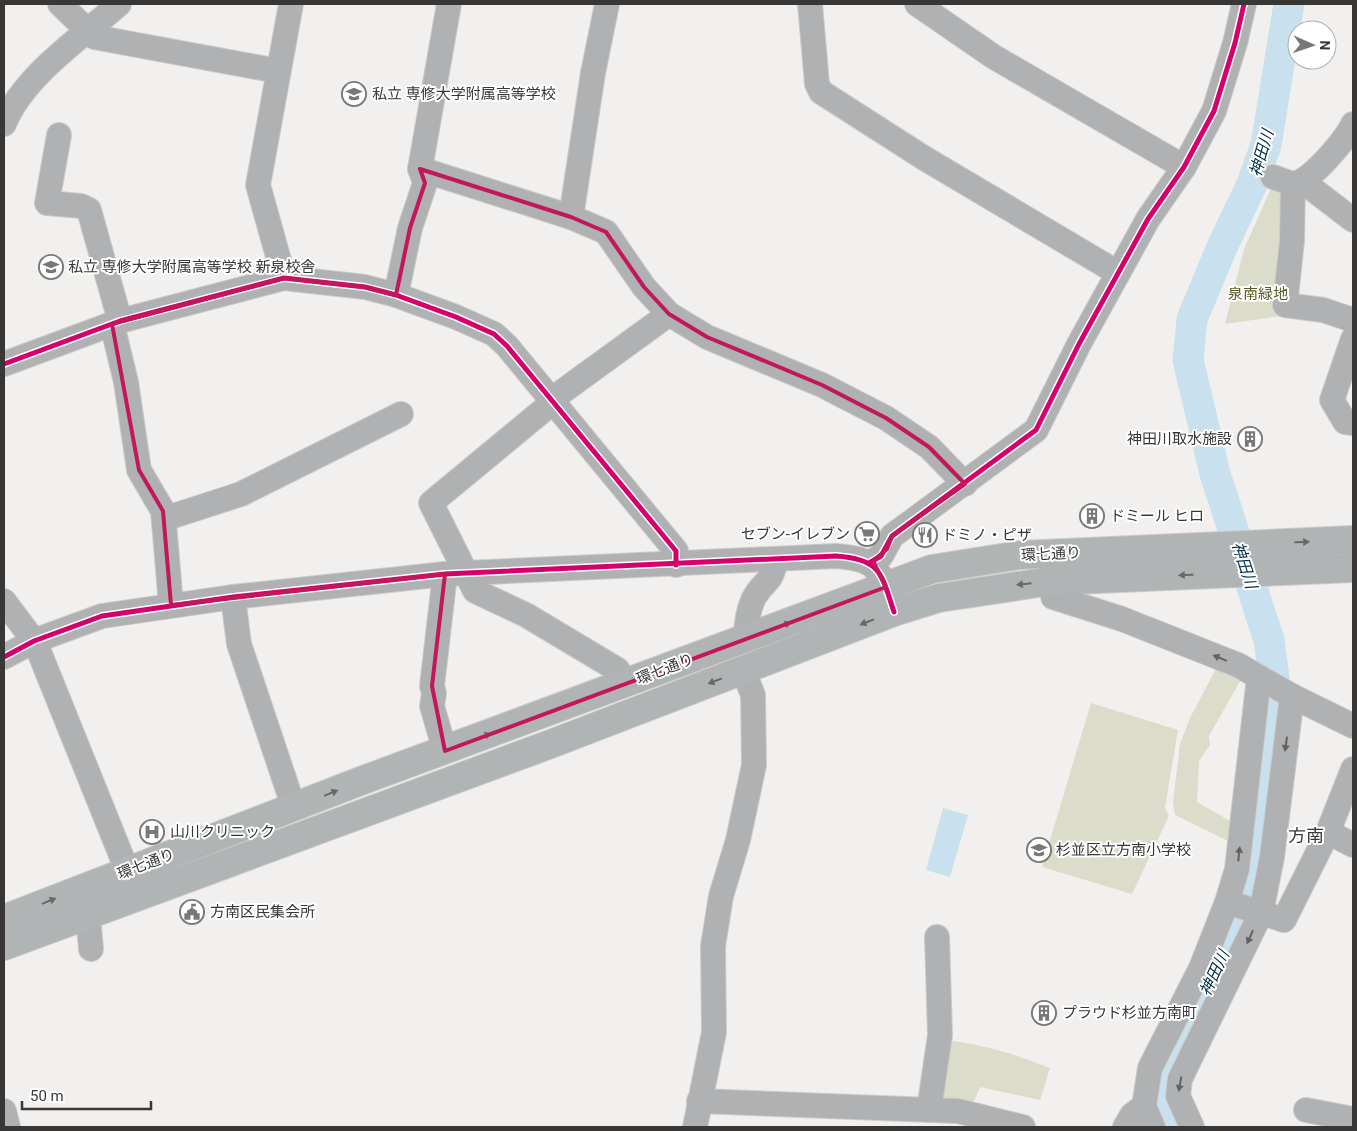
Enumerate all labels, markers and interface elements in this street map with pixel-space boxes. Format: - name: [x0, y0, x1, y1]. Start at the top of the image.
- north arrow: [1287, 20, 1337, 70]
- text: N: [1317, 40, 1333, 51]
- school or university icon: 私立 専修大学附属高等学校: [341, 81, 367, 107]
- place label: 私立 専修大学附属高等学校: [372, 85, 556, 103]
- water label: 神田川: [1246, 126, 1278, 179]
- school or university icon: 私立 専修大学附属高等学校 新泉校舎: [38, 254, 64, 280]
- place label: 私立 専修大学附属高等学校 新泉校舎: [68, 258, 315, 276]
- park label: 泉南緑地: [1228, 285, 1288, 303]
- building icon: 神田川取水施設: [1237, 426, 1263, 452]
- place label: 神田川取水施設: [1127, 430, 1232, 448]
- building icon: ドミール ヒロ: [1079, 503, 1105, 529]
- place label: ドミール ヒロ: [1110, 507, 1204, 525]
- supermarket icon: セブン-イレブン: [854, 521, 880, 547]
- restaurant icon: ドミノ・ピザ: [912, 522, 938, 548]
- place label: セブン-イレブン: [741, 525, 850, 543]
- place label: ドミノ・ピザ: [942, 526, 1032, 544]
- one-way arrow: [1294, 538, 1310, 546]
- water label: 神田川: [1228, 539, 1262, 593]
- street label: 環七通り: [1021, 543, 1081, 565]
- one-way arrow: [1178, 572, 1194, 580]
- one-way arrow: [1016, 580, 1032, 588]
- one-way arrow: [859, 618, 874, 626]
- one-way arrow: [776, 620, 791, 628]
- street label: 環七通り: [634, 650, 696, 688]
- one-way arrow: [1212, 654, 1227, 662]
- one-way arrow: [707, 677, 722, 685]
- one-way arrow: [477, 732, 492, 740]
- one-way arrow: [1282, 737, 1290, 753]
- one-way arrow: [324, 789, 339, 796]
- hospital icon: 山川クリニック: [139, 819, 165, 845]
- place label: 山川クリニック: [170, 823, 275, 841]
- district label: 方南: [1288, 825, 1324, 846]
- school or university icon: 杉並区立方南小学校: [1026, 837, 1052, 863]
- place label: 杉並区立方南小学校: [1056, 841, 1191, 859]
- street label: 環七通り: [115, 845, 177, 883]
- one-way arrow: [1235, 846, 1243, 862]
- one-way arrow: [42, 897, 56, 905]
- public building icon: 方南区民集会所: [179, 899, 205, 925]
- place label: 方南区民集会所: [210, 903, 315, 921]
- one-way arrow: [1245, 930, 1253, 944]
- water label: 神田川: [1196, 946, 1234, 999]
- building icon: プラウド杉並方南町: [1031, 1000, 1057, 1026]
- place label: プラウド杉並方南町: [1062, 1004, 1197, 1022]
- one-way arrow: [1175, 1076, 1183, 1092]
- scale bar: [22, 1078, 151, 1110]
- text: 50 m: [30, 1087, 64, 1105]

